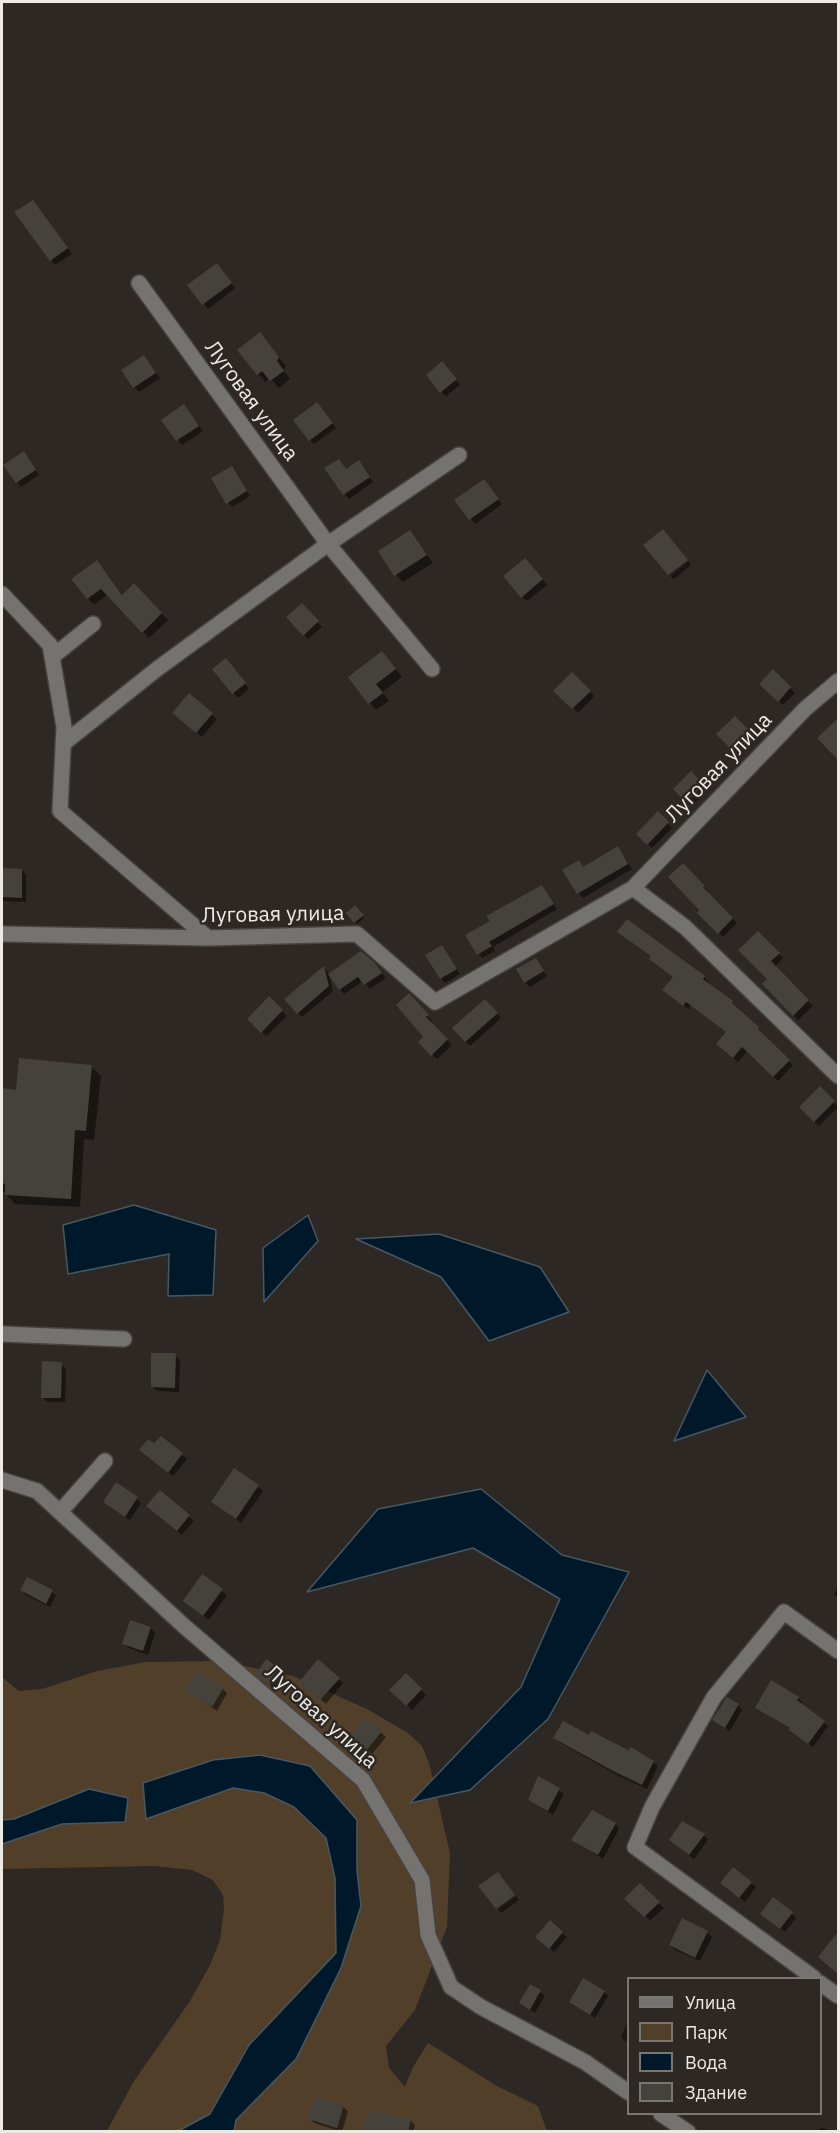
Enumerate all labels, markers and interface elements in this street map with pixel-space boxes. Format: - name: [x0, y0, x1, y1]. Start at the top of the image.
- street label: Луговая улица: [199, 336, 303, 466]
- street label: Луговая улица: [660, 708, 778, 828]
- street label: Луговая улица: [202, 901, 344, 929]
- street label: Луговая улица: [260, 1660, 382, 1774]
- legend: [627, 1977, 822, 2115]
- text: Улица: [685, 1991, 736, 2014]
- text: Парк: [685, 2021, 727, 2044]
- text: Вода: [685, 2051, 727, 2074]
- text: Здание: [685, 2081, 747, 2104]

